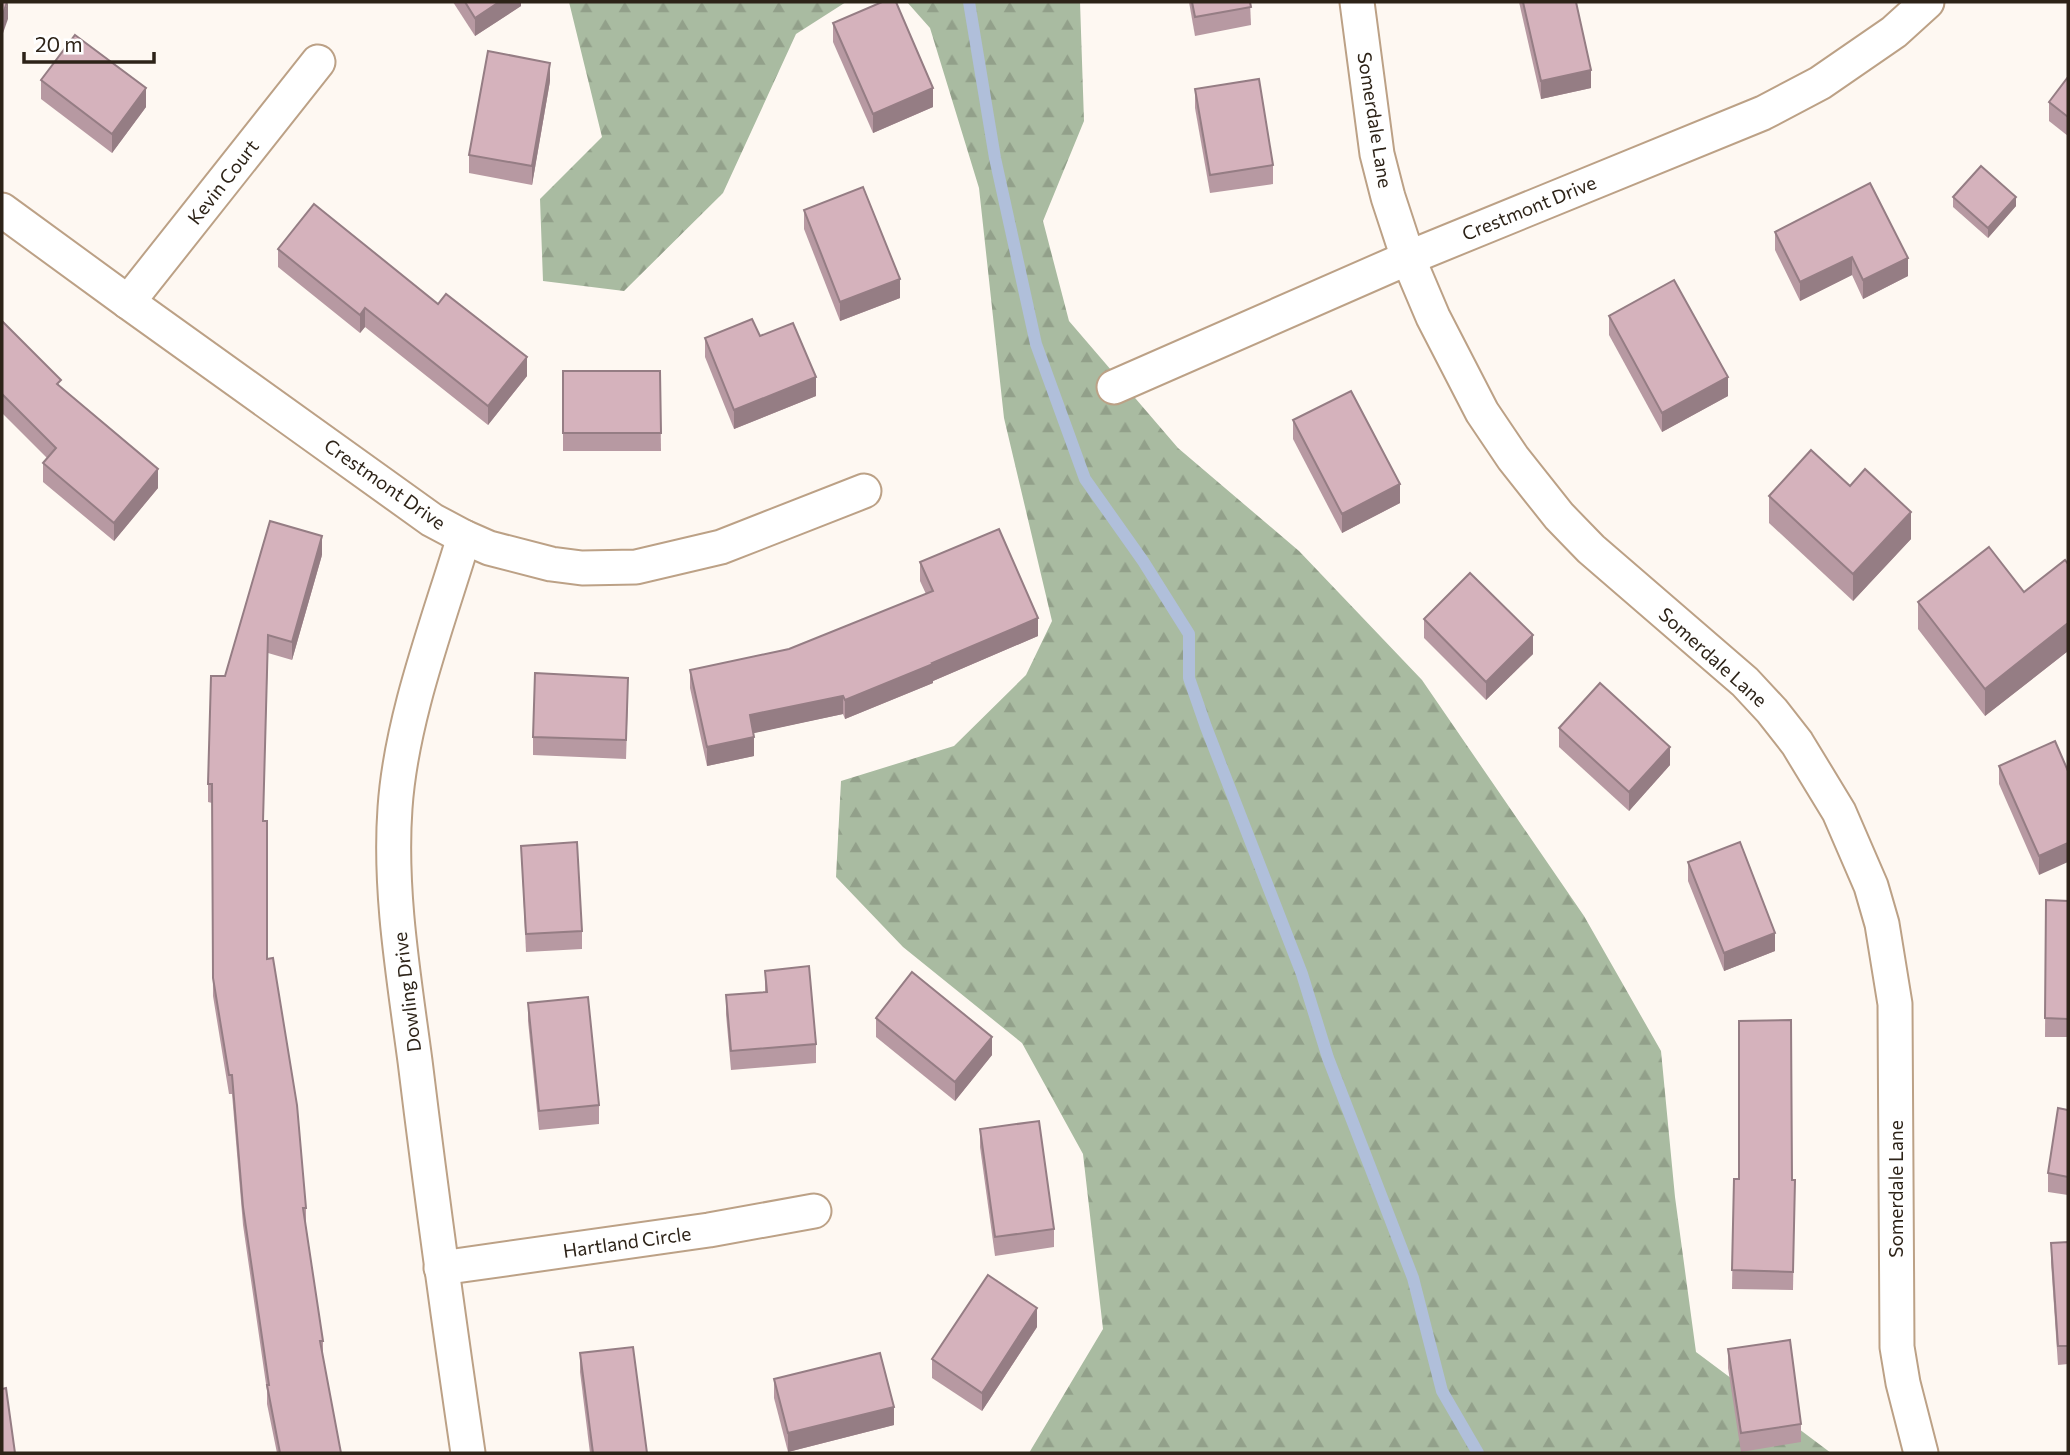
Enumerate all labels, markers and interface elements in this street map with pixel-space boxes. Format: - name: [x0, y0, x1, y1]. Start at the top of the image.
- scale bar: [24, 21, 154, 65]
- text: 20 m: [35, 31, 83, 56]
- street label: Somerdale Lane: [1353, 50, 1398, 190]
- street label: Kevin Court: [182, 135, 263, 229]
- street label: Crestmont Drive: [1458, 170, 1599, 245]
- street label: Crestmont Drive: [320, 433, 450, 534]
- street label: Somerdale Lane: [1655, 602, 1772, 711]
- street label: Dowling Drive: [388, 931, 425, 1053]
- street label: Somerdale Lane: [1884, 1120, 1907, 1258]
- street label: Hartland Circle: [561, 1221, 693, 1262]

